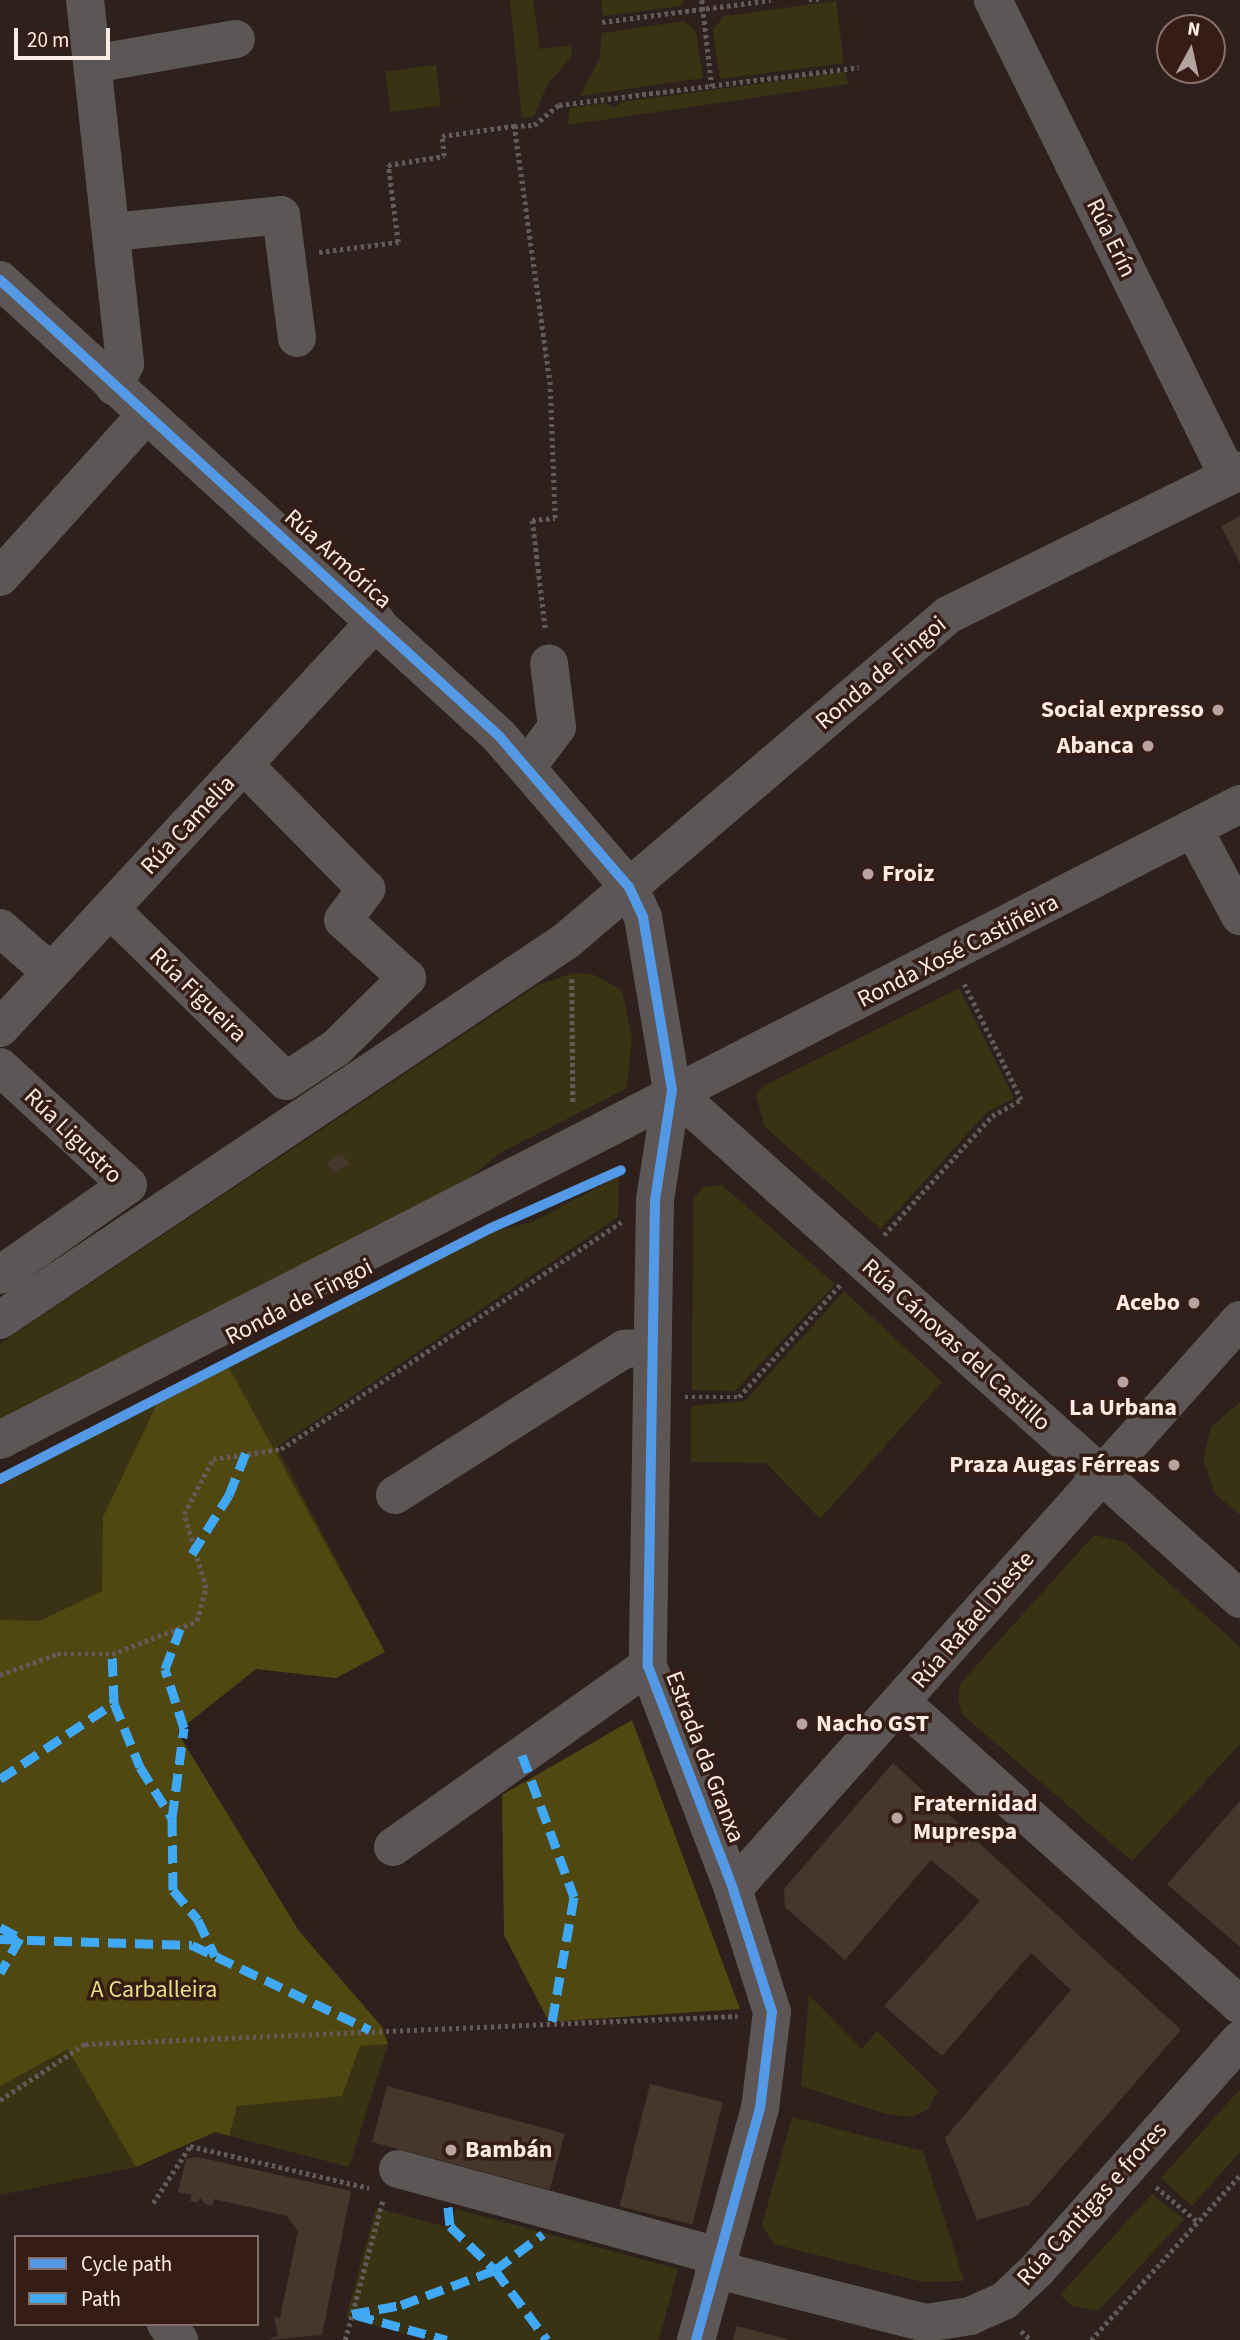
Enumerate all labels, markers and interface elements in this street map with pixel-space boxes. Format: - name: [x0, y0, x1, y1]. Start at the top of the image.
- scale bar: [18, 14, 114, 58]
- north arrow: [1156, 14, 1226, 84]
- text: N: [1186, 15, 1202, 44]
- text: 20 m: [27, 25, 69, 55]
- street label: Rúa Erín: [1080, 194, 1142, 282]
- street label: Rúa Armórica: [278, 503, 398, 615]
- street label: Ronda de Fingoi: [810, 610, 952, 736]
- place label: Social expresso: [1041, 696, 1204, 724]
- marker: Social expresso: [1210, 702, 1226, 718]
- place label: Abanca: [1057, 732, 1134, 760]
- marker: Abanca: [1140, 738, 1156, 754]
- street label: Rúa Camelia: [135, 769, 241, 881]
- place label: Froiz: [882, 860, 934, 888]
- marker: Froiz: [860, 866, 876, 882]
- street label: Ronda Xosé Castiñeira: [853, 888, 1063, 1014]
- street label: Rúa Figueira: [143, 942, 253, 1048]
- street label: Rúa Ligustro: [18, 1082, 128, 1190]
- street label: Ronda de Fingoi: [221, 1253, 377, 1351]
- street label: Rúa Cánovas del Castillo: [856, 1253, 1056, 1437]
- place label: Acebo: [1116, 1289, 1180, 1317]
- marker: Acebo: [1186, 1295, 1202, 1311]
- marker: La Urbana: [1115, 1374, 1131, 1390]
- place label: La Urbana: [1069, 1394, 1177, 1422]
- place label: Praza Augas Férreas: [949, 1451, 1160, 1479]
- marker: Praza Augas Férreas: [1166, 1457, 1182, 1473]
- street label: Rúa Rafael Dieste: [906, 1545, 1040, 1695]
- street label: Estrada da Granxa: [659, 1667, 751, 1847]
- place label: Nacho GST: [816, 1710, 929, 1738]
- marker: Nacho GST: [794, 1716, 810, 1732]
- place label: Fraternidad Muprespa: [913, 1790, 1037, 1846]
- marker: Fraternidad Muprespa: [887, 1808, 907, 1828]
- park label: A Carballeira: [91, 1976, 217, 2004]
- street label: Rúa Cantigas e frores: [1011, 2116, 1173, 2292]
- place label: Bambán: [465, 2136, 553, 2164]
- marker: Bambán: [443, 2142, 459, 2158]
- legend: [14, 2235, 259, 2326]
- text: Cycle path: [81, 2249, 172, 2279]
- text: Path: [81, 2284, 121, 2314]

